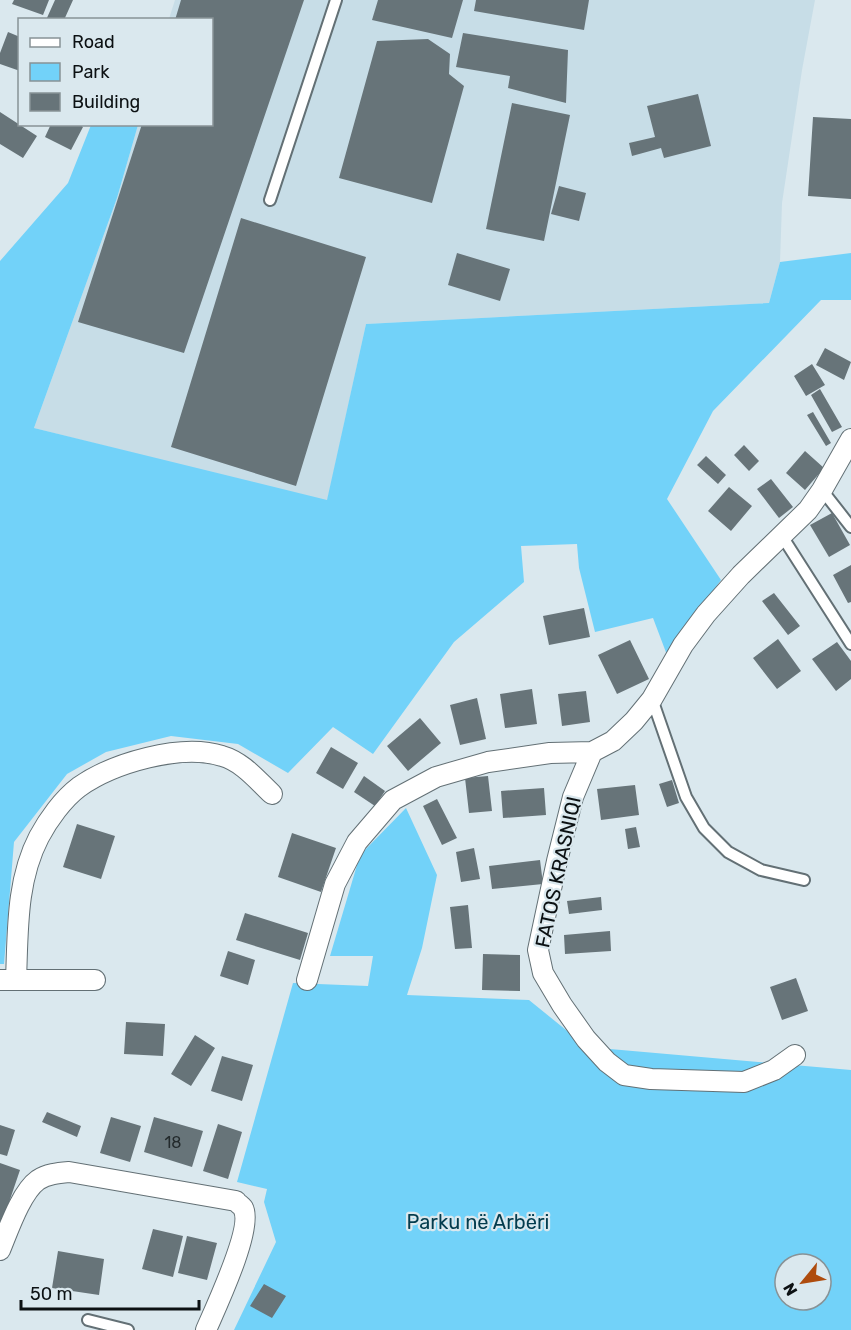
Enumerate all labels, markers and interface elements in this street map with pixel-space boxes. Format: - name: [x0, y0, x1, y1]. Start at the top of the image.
- legend: [18, 18, 213, 126]
- text: Road: [72, 31, 115, 53]
- text: Park: [72, 61, 110, 83]
- text: Building: [72, 91, 140, 113]
- street label: FATOS KRASNIQI: [530, 794, 586, 950]
- house number: 18: [164, 1133, 182, 1152]
- park label: Parku në Arbëri: [407, 1210, 549, 1234]
- north arrow: [773, 1252, 833, 1312]
- scale bar: [21, 1273, 200, 1311]
- text: N: [779, 1280, 802, 1299]
- text: 50 m: [30, 1283, 73, 1305]

